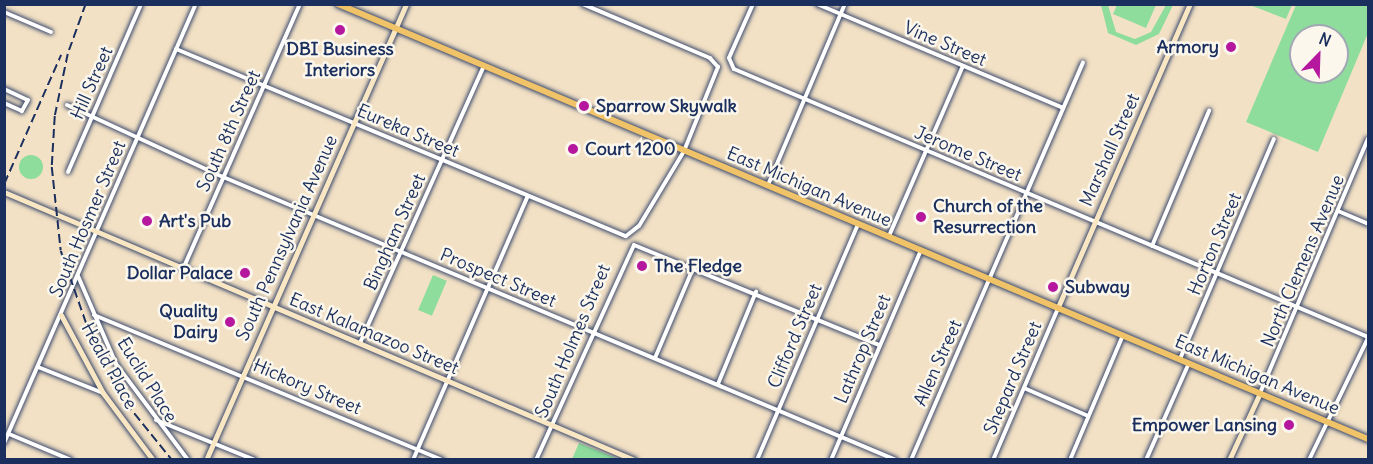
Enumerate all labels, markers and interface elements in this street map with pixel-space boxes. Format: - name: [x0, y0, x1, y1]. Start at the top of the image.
- street label: Vine Street: [900, 17, 990, 71]
- marker: DBI Business Interiors: [333, 23, 347, 37]
- north arrow: [1289, 24, 1349, 84]
- text: N: [1316, 28, 1334, 51]
- place label: Armory: [1157, 36, 1219, 58]
- place label: DBI Business Interiors: [286, 39, 394, 82]
- marker: Armory: [1224, 40, 1238, 54]
- street label: Hill Street: [66, 43, 118, 123]
- street label: South 8th Street: [193, 67, 265, 195]
- street label: Marshall Street: [1075, 90, 1145, 210]
- place label: Sparrow Skywalk: [596, 95, 737, 117]
- marker: Sparrow Skywalk: [577, 99, 591, 113]
- street label: Eureka Street: [354, 100, 462, 162]
- street label: Jerome Street: [911, 122, 1025, 186]
- street label: South Pennsylvania Avenue: [232, 132, 342, 344]
- street label: South Hosmer Street: [45, 138, 131, 300]
- place label: Court 1200: [585, 138, 676, 160]
- marker: Court 1200: [566, 142, 580, 156]
- street label: East Michigan Avenue: [723, 143, 895, 231]
- street label: Bingham Street: [360, 170, 430, 294]
- street label: North Clemens Avenue: [1257, 172, 1349, 350]
- street label: Horton Street: [1184, 189, 1246, 299]
- place label: Church of the Resurrection: [933, 196, 1043, 238]
- place label: Art's Pub: [159, 210, 231, 232]
- marker: Church of the Resurrection: [914, 210, 928, 224]
- marker: Art's Pub: [140, 214, 154, 228]
- street label: Prospect Street: [437, 244, 559, 312]
- place label: The Fledge: [654, 255, 742, 277]
- marker: The Fledge: [635, 259, 649, 273]
- street label: South Holmes Street: [531, 261, 615, 421]
- place label: Dollar Palace: [127, 262, 233, 284]
- marker: Dollar Palace: [238, 266, 252, 280]
- place label: Subway: [1065, 276, 1130, 298]
- street label: Clifford Street: [763, 280, 827, 392]
- marker: Subway: [1046, 280, 1060, 294]
- street label: East Kalamazoo Street: [286, 289, 462, 379]
- street label: Lathrop Street: [830, 291, 896, 407]
- place label: Quality Dairy: [159, 301, 218, 344]
- marker: Quality Dairy: [223, 315, 237, 329]
- street label: Allen Street: [909, 317, 967, 409]
- street label: Shepard Street: [979, 318, 1047, 438]
- street label: Heald Place: [76, 319, 142, 413]
- street label: East Michigan Avenue: [1171, 331, 1343, 419]
- street label: Euclid Place: [112, 333, 182, 427]
- street label: Hickory Street: [250, 355, 364, 419]
- place label: Empower Lansing: [1132, 414, 1277, 436]
- marker: Empower Lansing: [1282, 418, 1296, 432]

